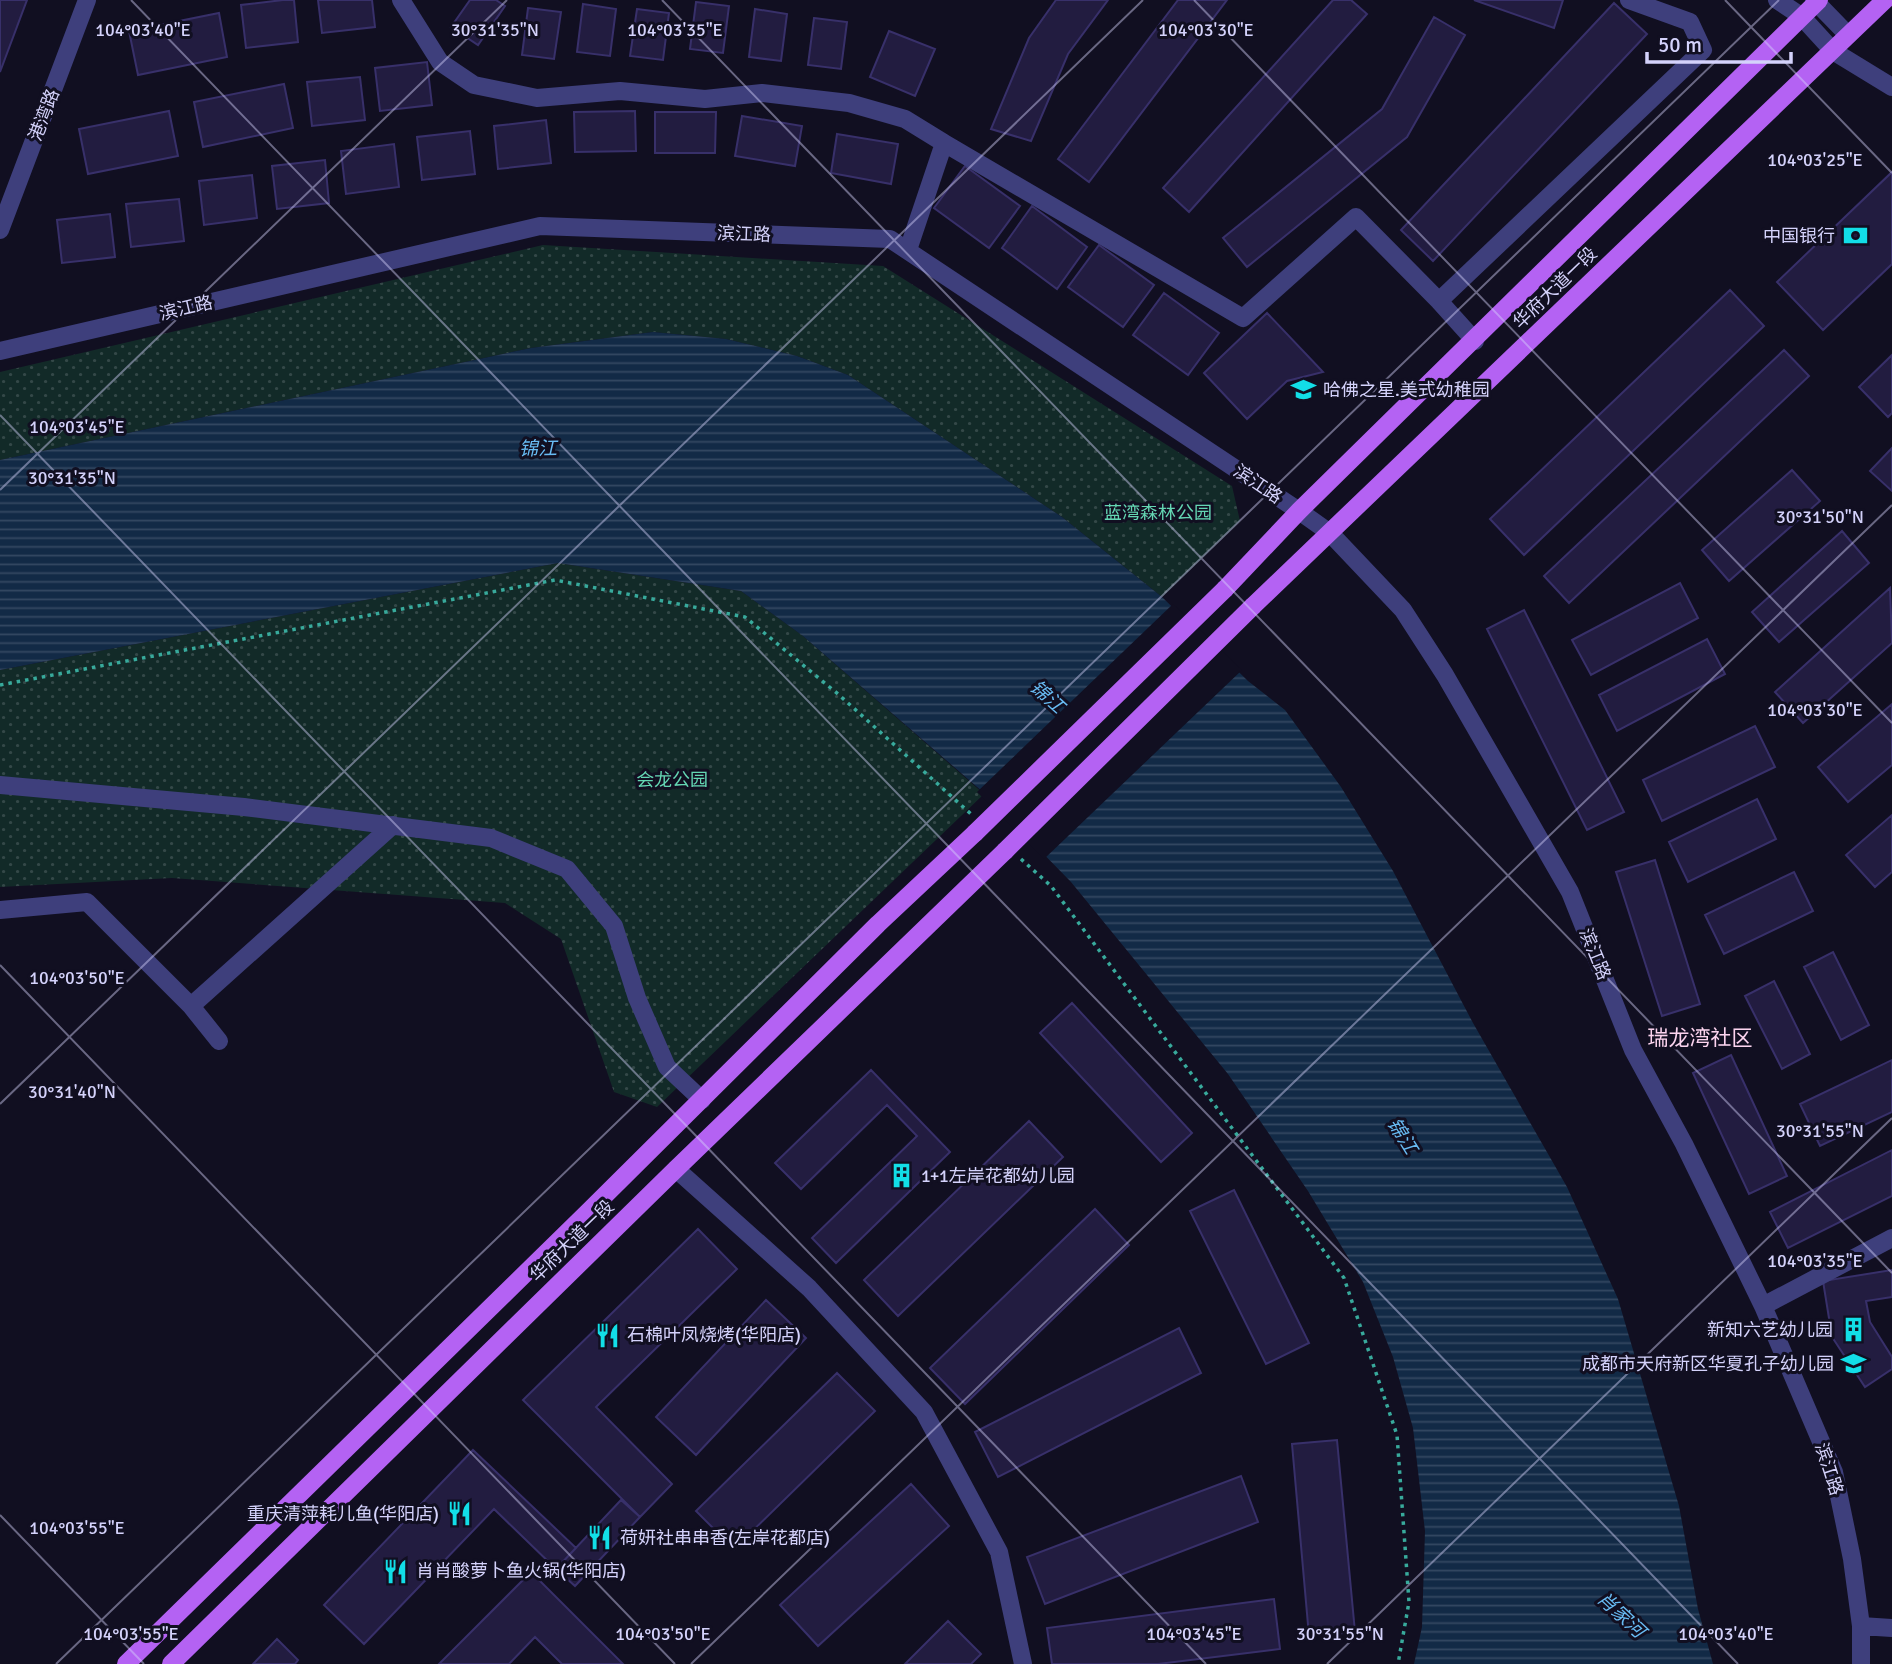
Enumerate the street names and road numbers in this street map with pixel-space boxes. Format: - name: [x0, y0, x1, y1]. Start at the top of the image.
- street label: 港湾路: [24, 86, 64, 144]
- street label: 滨江路: [717, 222, 771, 246]
- street label: 华府大道一段: [1509, 243, 1601, 333]
- street label: 滨江路: [157, 291, 215, 325]
- street label: 滨江路: [1229, 460, 1287, 508]
- street label: 滨江路: [1575, 925, 1615, 983]
- street label: 华府大道一段: [526, 1196, 618, 1286]
- street label: 滨江路: [1810, 1440, 1848, 1498]

